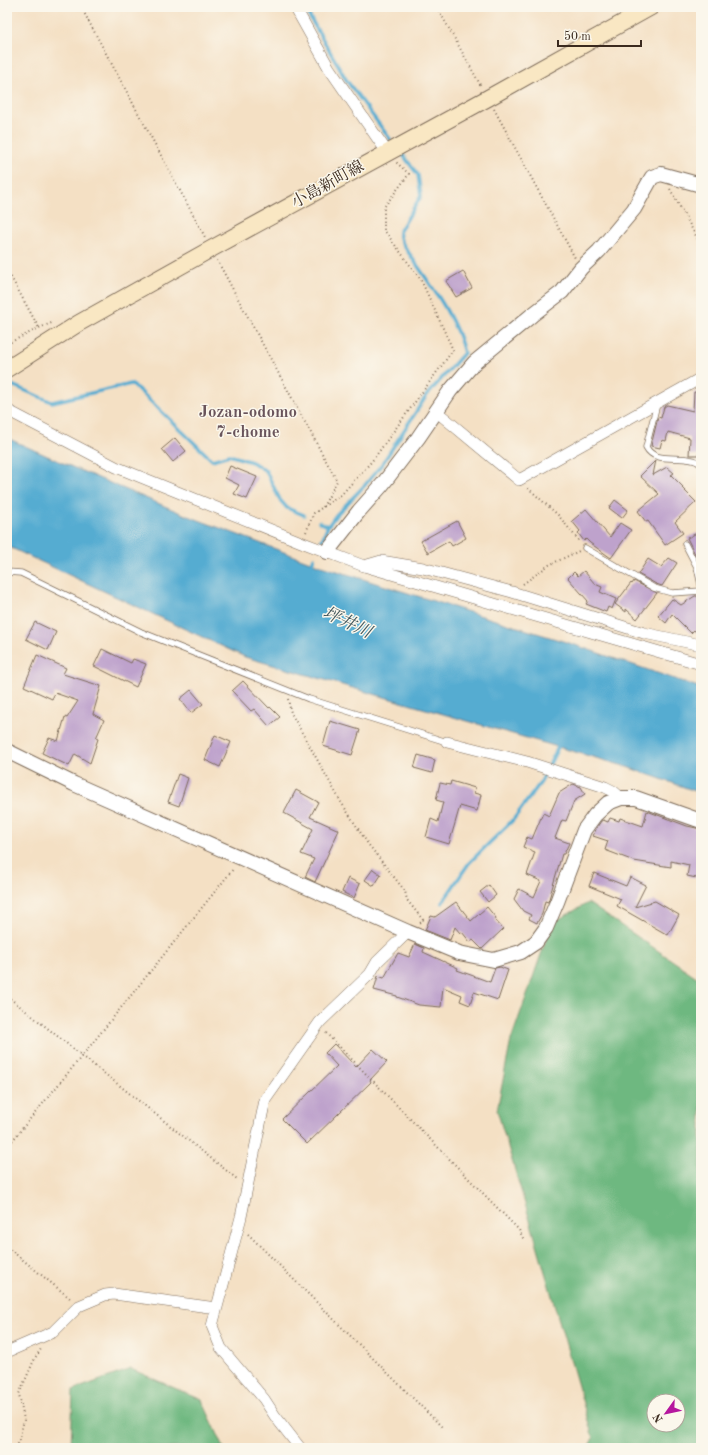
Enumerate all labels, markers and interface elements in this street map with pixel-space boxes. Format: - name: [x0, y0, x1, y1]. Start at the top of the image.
- scale bar: [558, 22, 641, 48]
- text: 50 m: [564, 30, 591, 43]
- street label: 小島新町線: [288, 157, 367, 211]
- district label: Jozan-odomo 7-chome: [199, 404, 297, 441]
- water label: 坪井川: [320, 603, 376, 642]
- north arrow: [646, 1393, 686, 1433]
- text: N: [652, 1411, 666, 1424]

